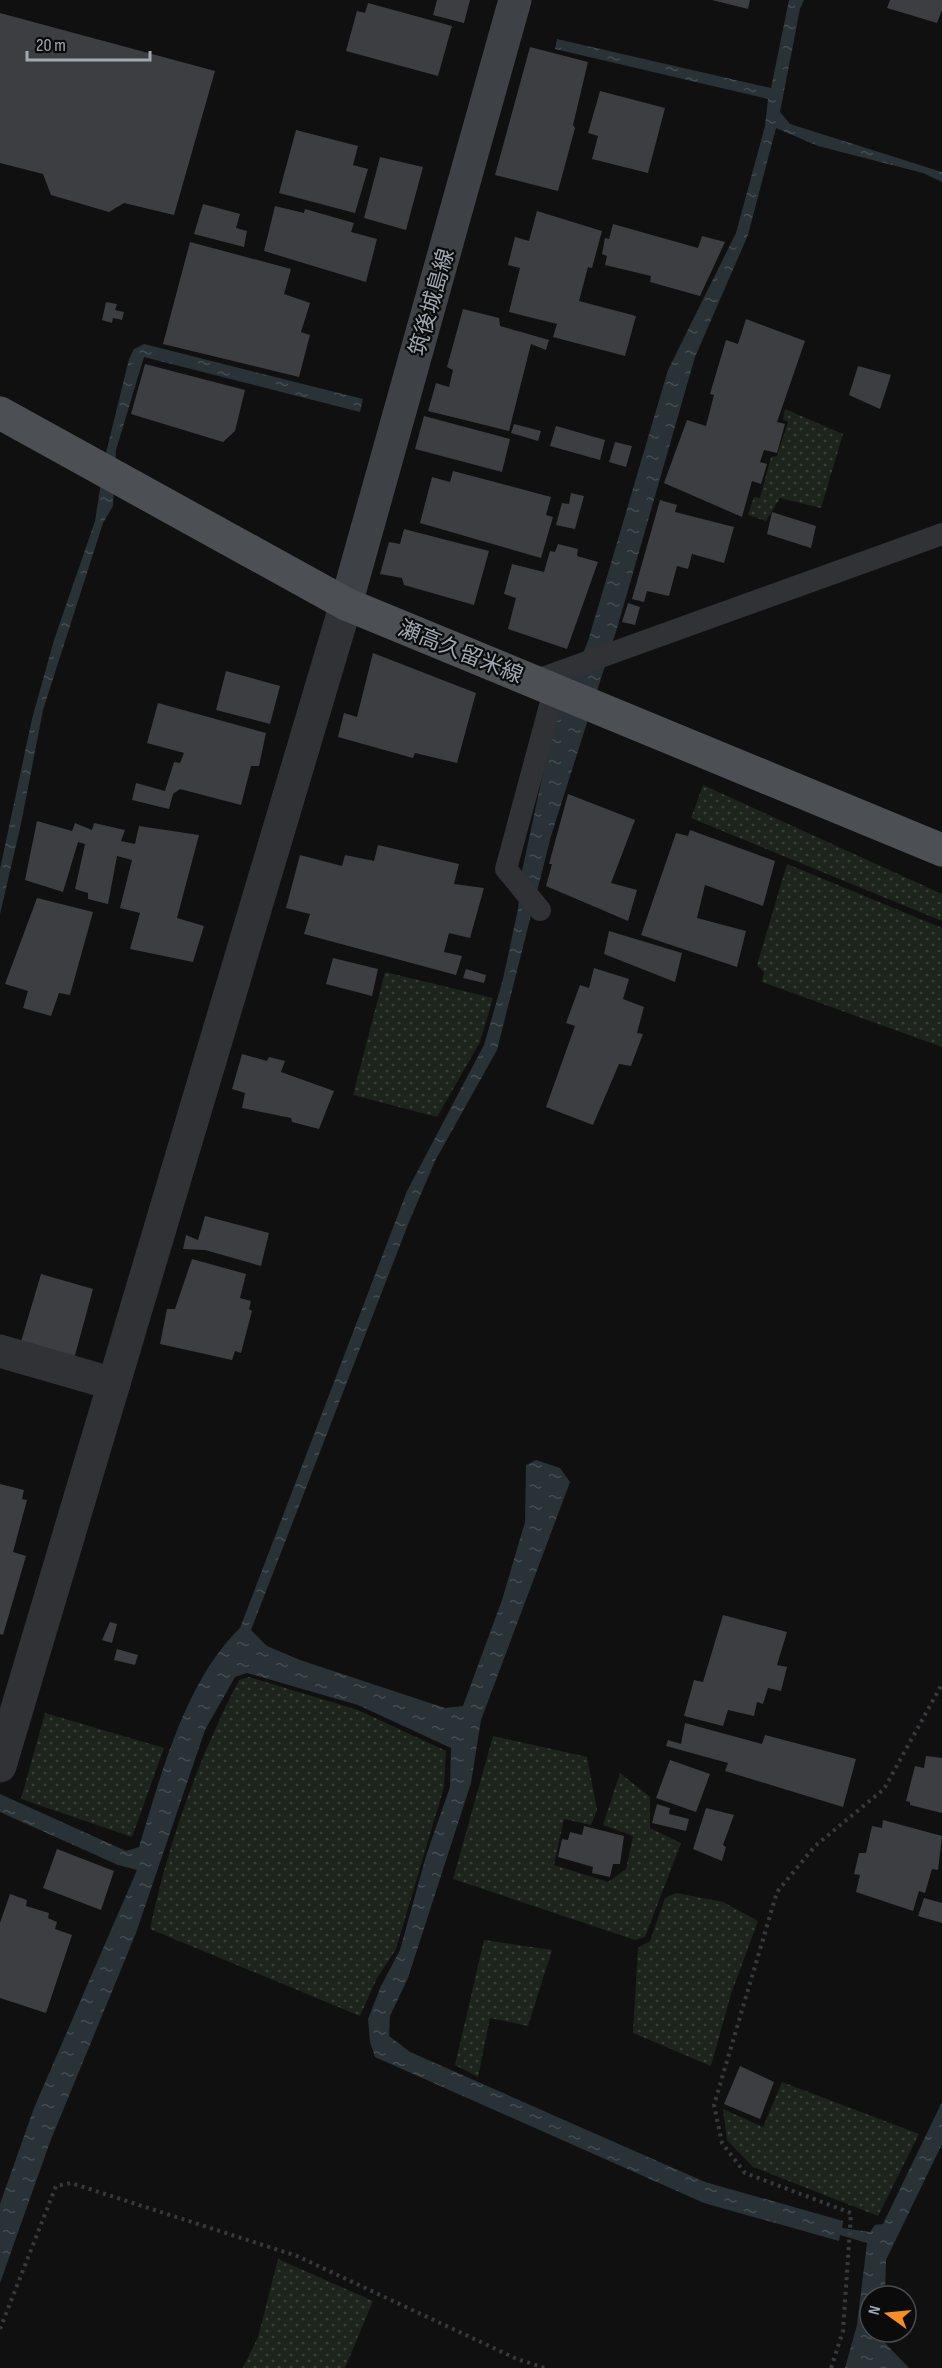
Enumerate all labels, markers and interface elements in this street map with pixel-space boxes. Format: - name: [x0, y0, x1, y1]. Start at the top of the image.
- scale bar: [27, 24, 150, 62]
- text: 20 m: [36, 35, 66, 56]
- street label: 筑後城島線: [404, 246, 461, 359]
- street label: 瀬高久留米線: [394, 615, 527, 690]
- north arrow: [858, 2284, 918, 2344]
- text: N: [865, 2304, 885, 2317]

